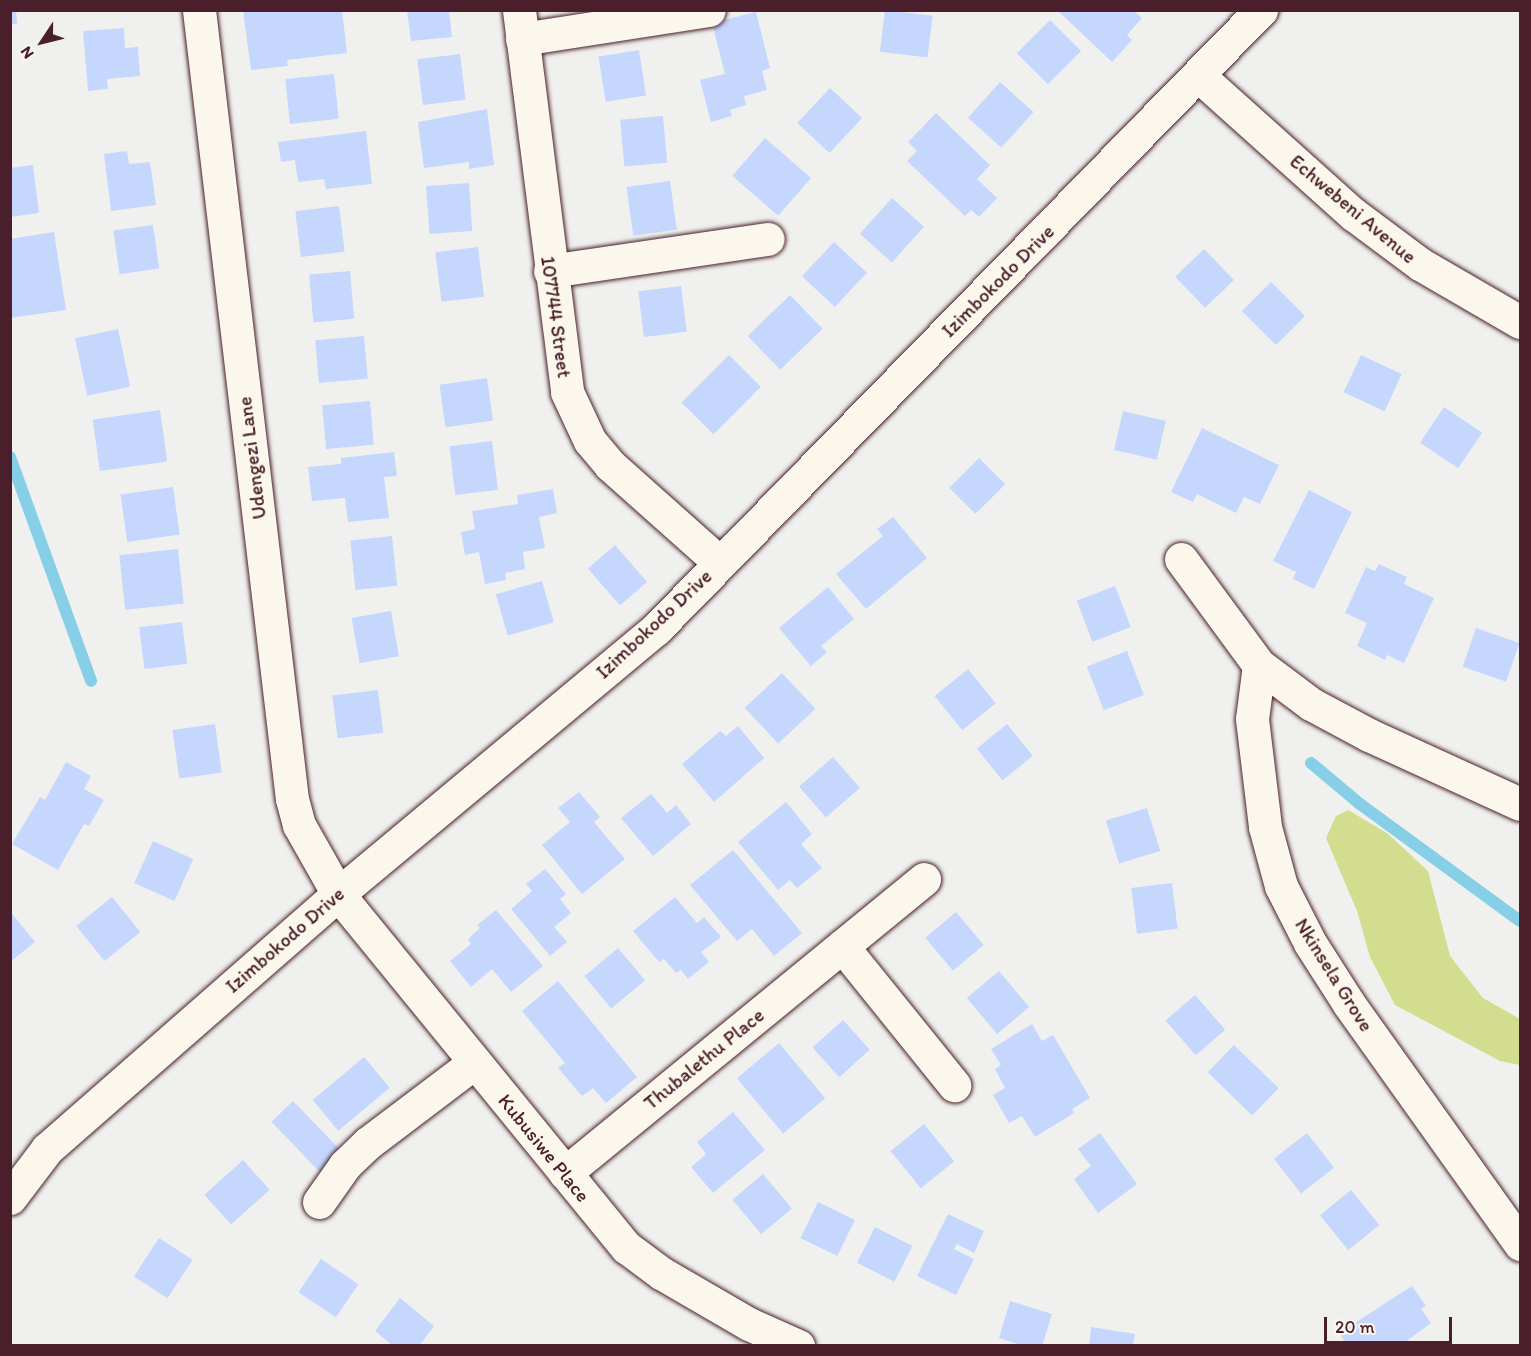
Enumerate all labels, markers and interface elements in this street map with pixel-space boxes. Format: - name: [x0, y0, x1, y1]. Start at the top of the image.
- north arrow: [12, 12, 72, 72]
- text: N: [16, 43, 38, 62]
- street label: Echwebeni Avenue: [1285, 150, 1421, 268]
- street label: Izimbokodo Drive: [937, 220, 1059, 342]
- street label: 107744 Street: [536, 255, 576, 379]
- street label: Udengezi Lane: [233, 395, 271, 521]
- street label: Izimbokodo Drive: [591, 564, 717, 684]
- street label: Izimbokodo Drive: [221, 882, 349, 998]
- street label: Nkinsela Grove: [1290, 914, 1378, 1036]
- street label: Thubalethu Place: [639, 1003, 769, 1115]
- street label: Kubusiwe Place: [493, 1089, 595, 1207]
- scale bar: [1327, 1305, 1454, 1343]
- text: 20 m: [1335, 1316, 1375, 1338]

